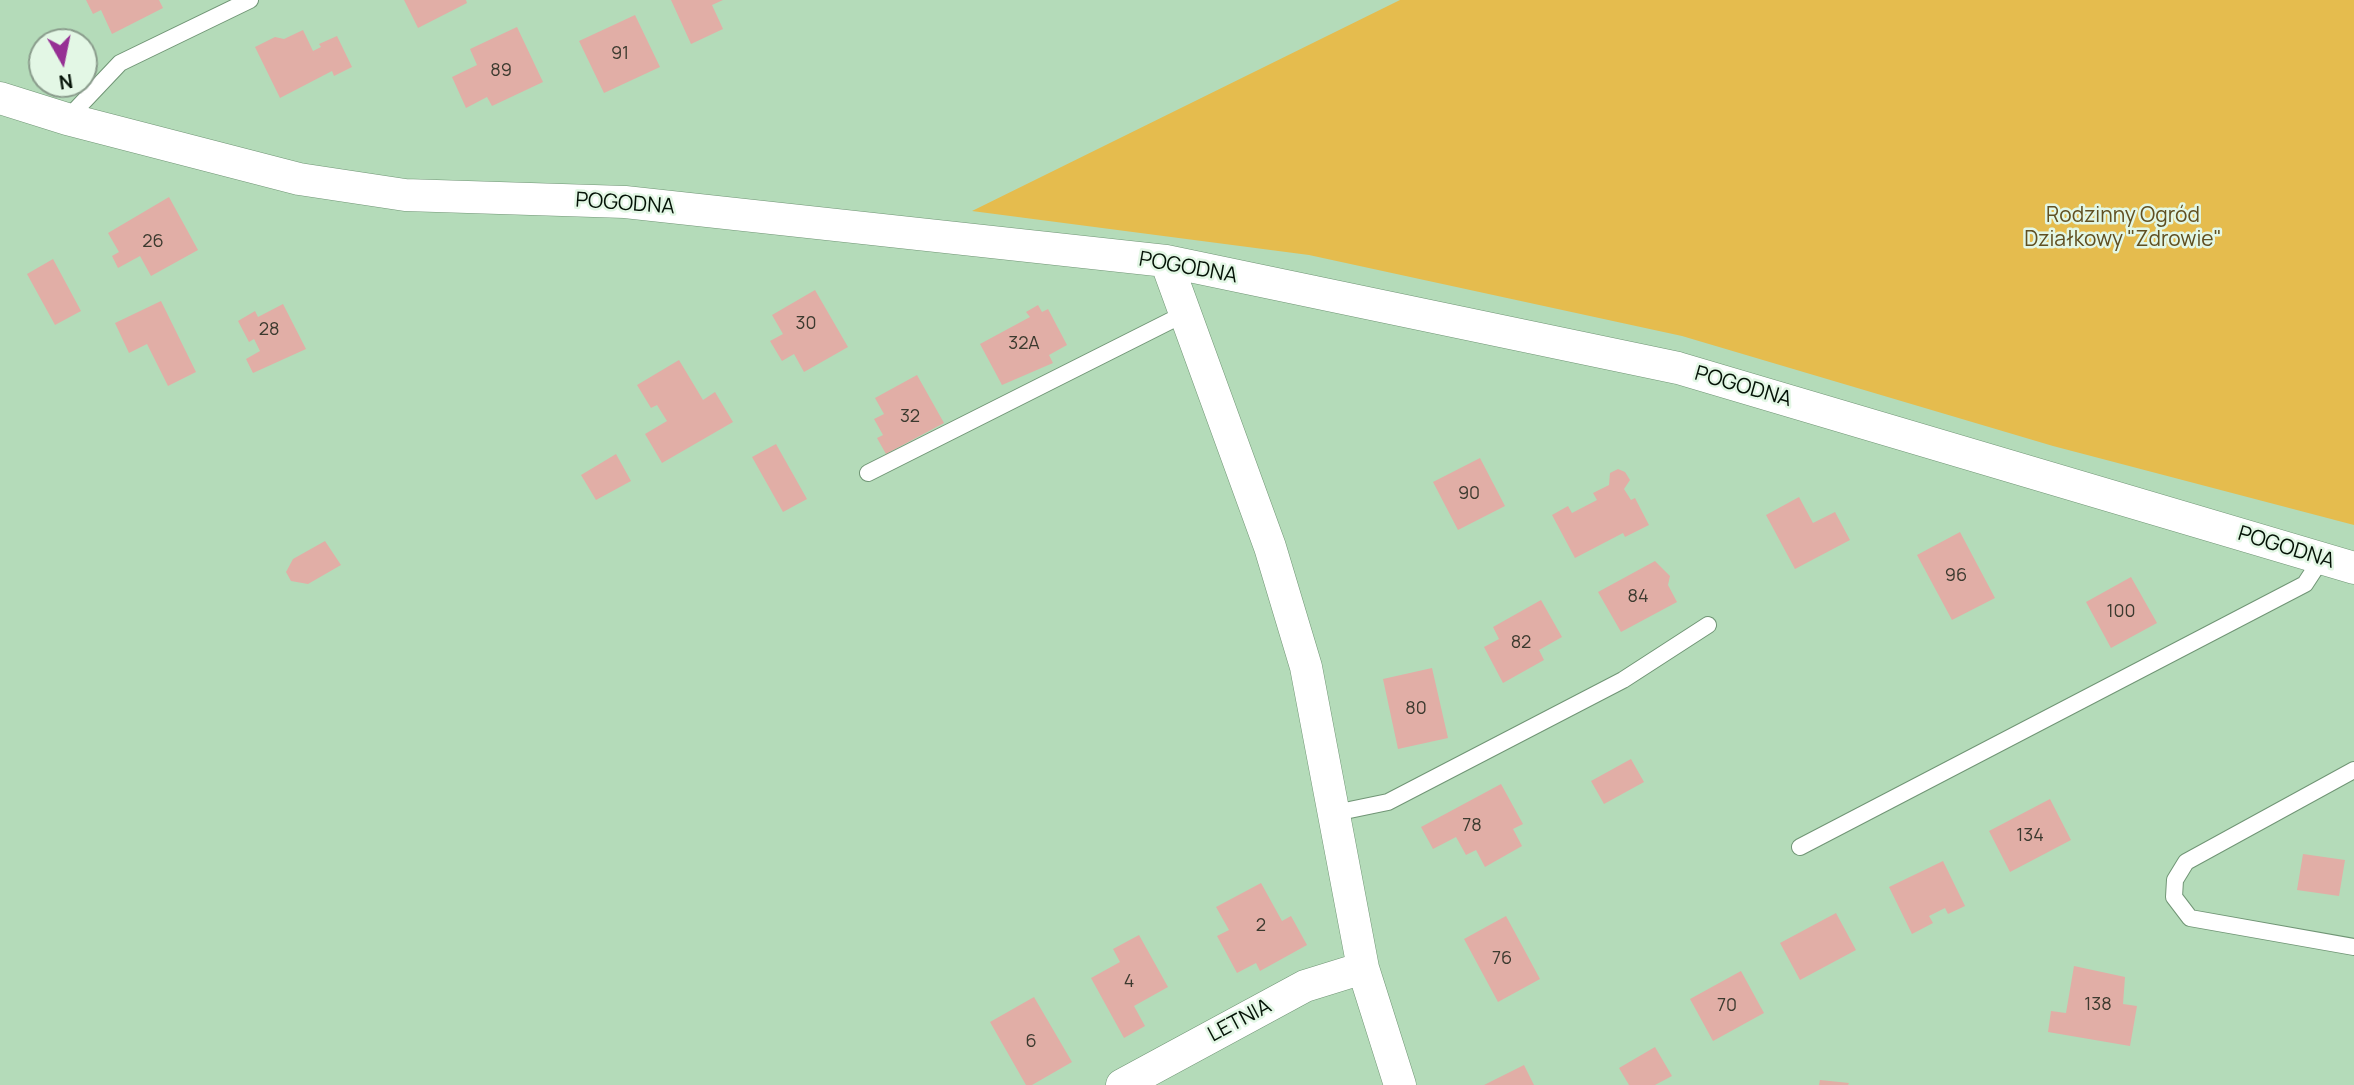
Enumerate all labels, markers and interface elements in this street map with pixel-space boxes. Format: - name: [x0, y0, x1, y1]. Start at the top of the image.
- north arrow: [28, 28, 98, 98]
- house number: 91: [611, 43, 629, 65]
- house number: 89: [490, 60, 512, 82]
- text: N: [57, 68, 75, 96]
- street label: POGODNA: [574, 188, 676, 220]
- park label: Rodzinny Ogród Działkowy "Zdrowie": [2024, 203, 2222, 253]
- house number: 26: [142, 231, 164, 253]
- street label: POGODNA: [1137, 247, 1239, 289]
- house number: 30: [796, 313, 816, 335]
- house number: 28: [259, 319, 279, 341]
- house number: 32A: [1008, 333, 1040, 355]
- street label: POGODNA: [1692, 361, 1794, 413]
- house number: 32: [900, 406, 920, 428]
- house number: 90: [1458, 483, 1480, 505]
- street label: POGODNA: [2235, 521, 2337, 575]
- house number: 96: [1945, 565, 1967, 587]
- house number: 84: [1627, 586, 1649, 608]
- house number: 100: [2107, 601, 2135, 623]
- house number: 82: [1511, 632, 1531, 654]
- house number: 80: [1405, 698, 1427, 720]
- house number: 78: [1462, 815, 1482, 837]
- house number: 134: [2016, 825, 2044, 847]
- house number: 2: [1256, 915, 1266, 937]
- house number: 76: [1492, 948, 1512, 970]
- house number: 4: [1124, 971, 1134, 993]
- street label: LETNIA: [1204, 994, 1276, 1048]
- house number: 138: [2084, 994, 2112, 1016]
- house number: 70: [1717, 995, 1737, 1017]
- house number: 6: [1025, 1031, 1037, 1053]

